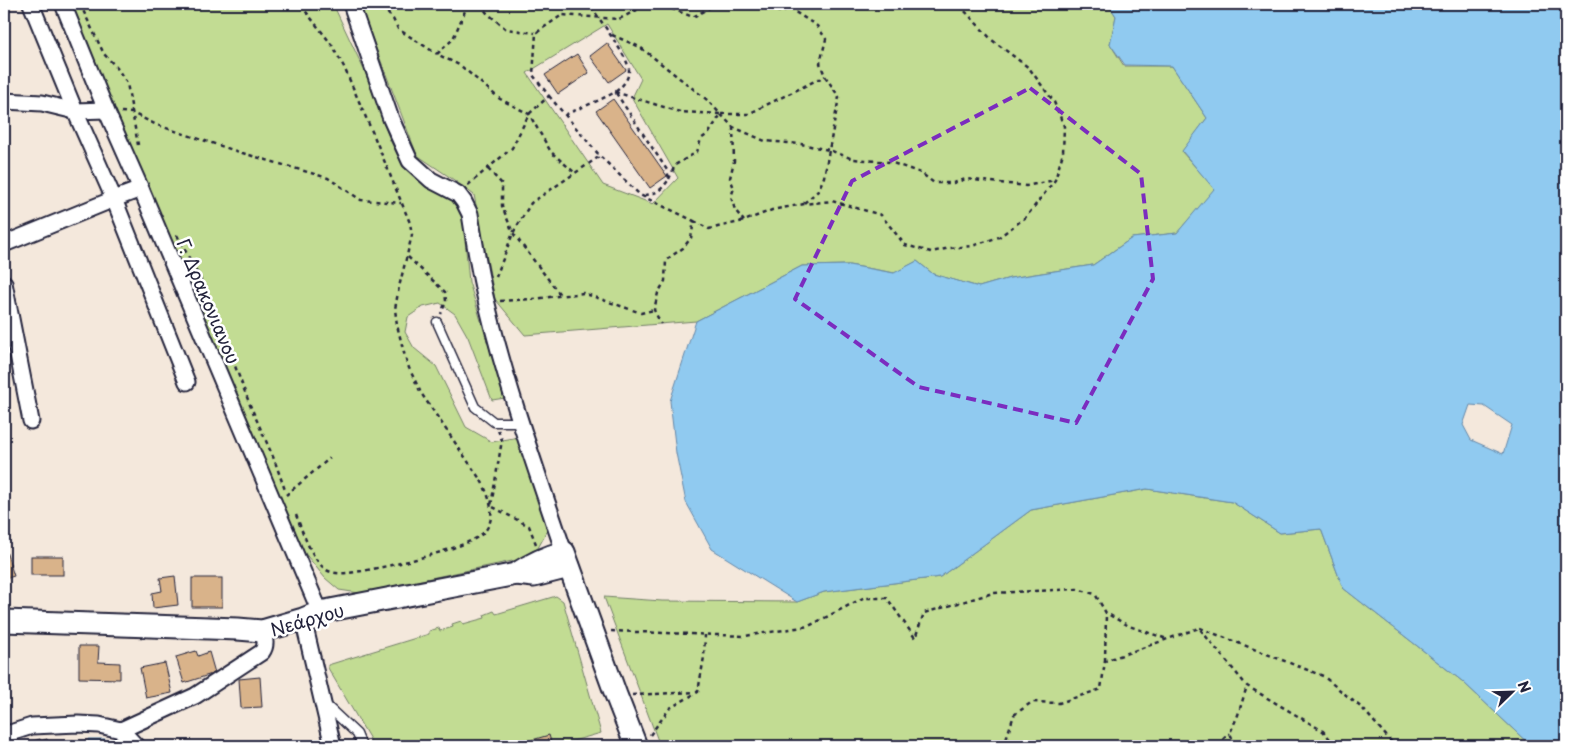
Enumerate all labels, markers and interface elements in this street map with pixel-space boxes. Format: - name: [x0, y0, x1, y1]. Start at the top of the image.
- street label: Γ. Δρακονιανου: [170, 234, 248, 368]
- street label: Νεάρχου: [267, 596, 347, 642]
- north arrow: [1488, 668, 1538, 718]
- text: N: [1513, 678, 1536, 696]

